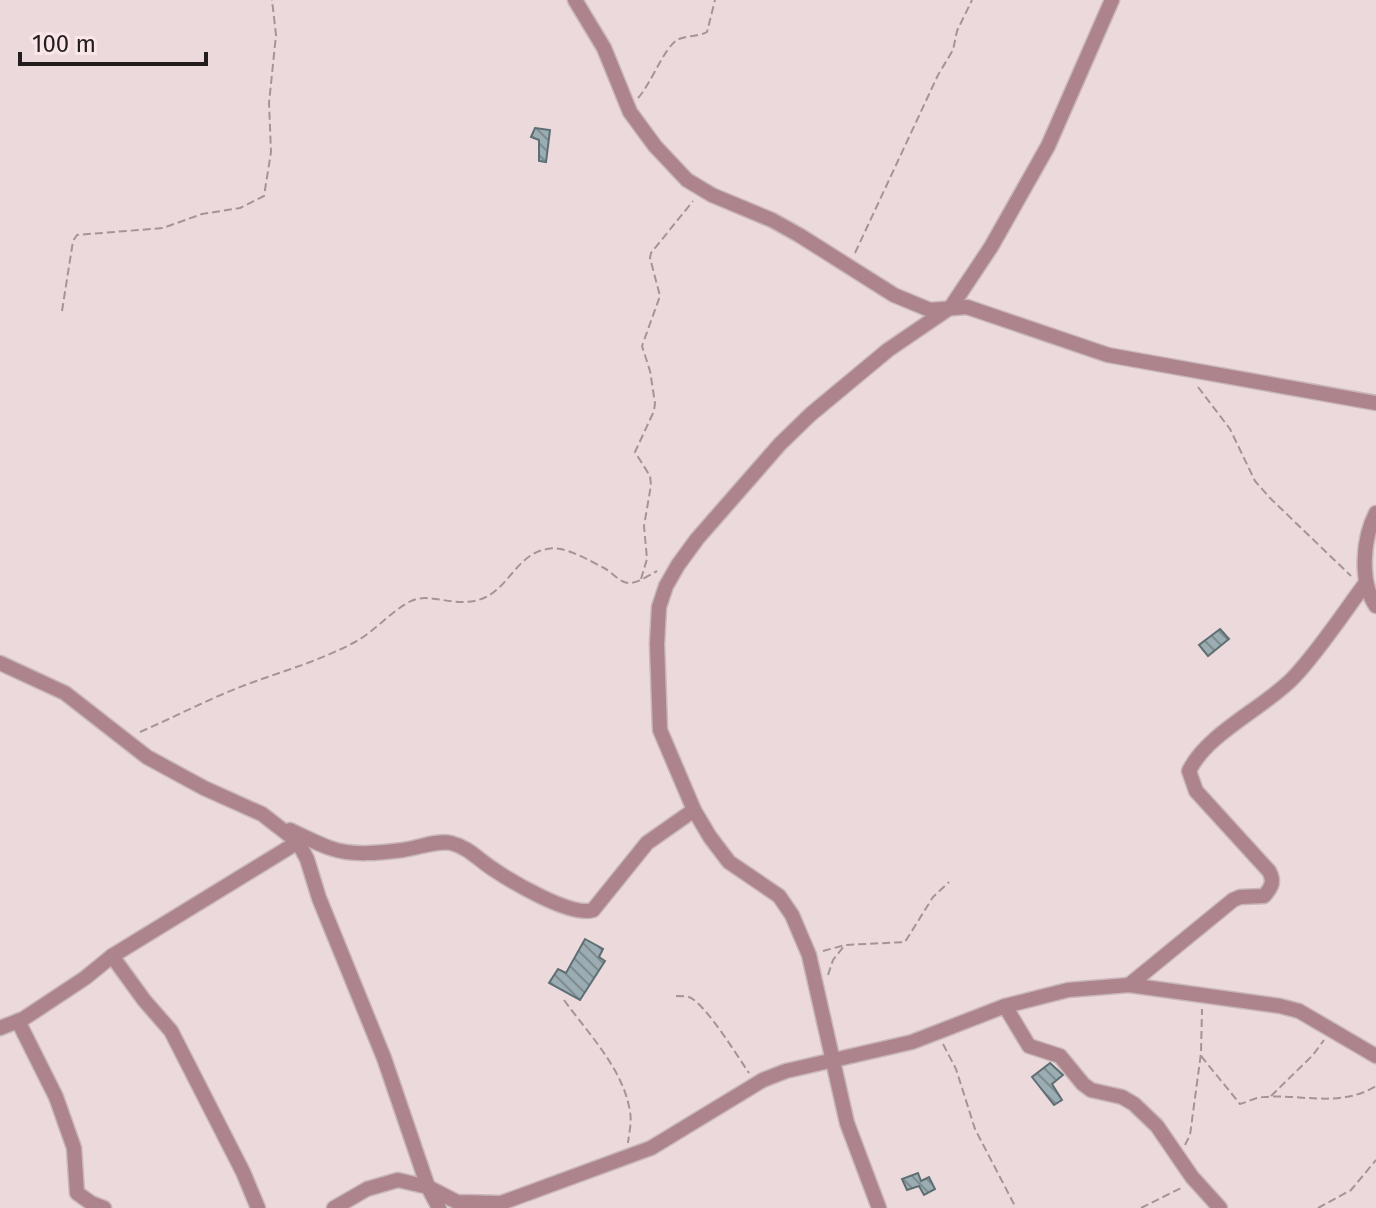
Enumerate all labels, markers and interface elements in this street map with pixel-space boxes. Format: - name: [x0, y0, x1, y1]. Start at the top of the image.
- scale bar: [20, 16, 206, 66]
- text: 100 m: [32, 30, 96, 58]

